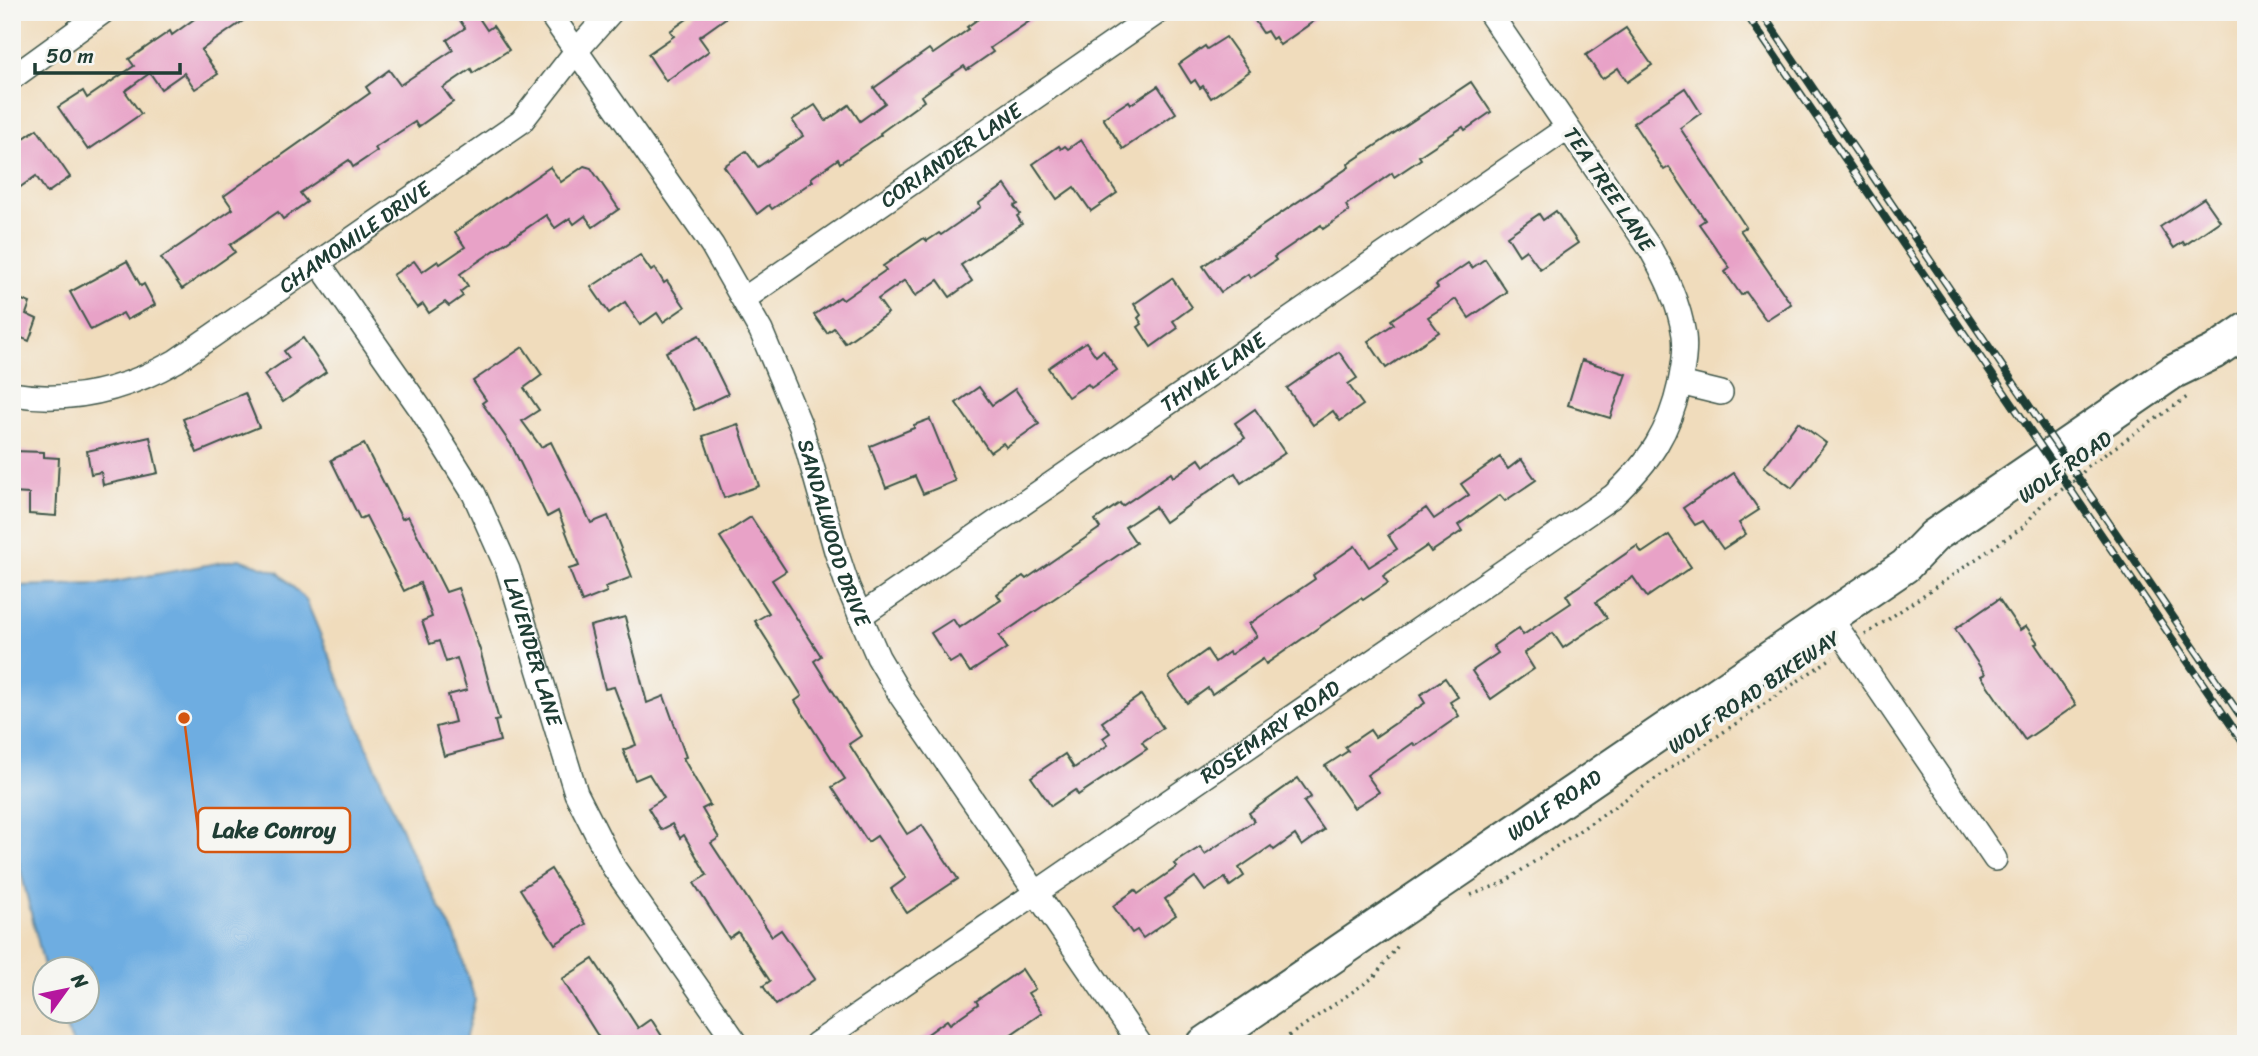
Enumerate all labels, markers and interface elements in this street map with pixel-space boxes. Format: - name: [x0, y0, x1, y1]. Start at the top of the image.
- scale bar: [35, 32, 180, 76]
- text: 50 m: [46, 37, 94, 75]
- street label: CORIANDER LANE: [872, 92, 1031, 218]
- street label: TEA TREE LANE: [1553, 118, 1666, 261]
- street label: CHAMOMILE DRIVE: [270, 170, 440, 304]
- street label: THYME LANE: [1152, 321, 1275, 423]
- street label: WOLF ROAD: [2009, 420, 2121, 514]
- street label: SANDALWOOD DRIVE: [786, 434, 882, 634]
- street label: LAVENDER LANE: [492, 572, 574, 732]
- street label: WOLF ROAD BIKEWAY: [1659, 619, 1849, 764]
- street label: ROSEMARY ROAD: [1192, 669, 1349, 794]
- street label: WOLF ROAD: [1499, 758, 1610, 852]
- callout: Lake Conroy: [198, 808, 350, 852]
- text: Lake Conroy: [212, 810, 337, 851]
- north arrow: [32, 954, 102, 1024]
- text: N: [62, 966, 98, 996]

